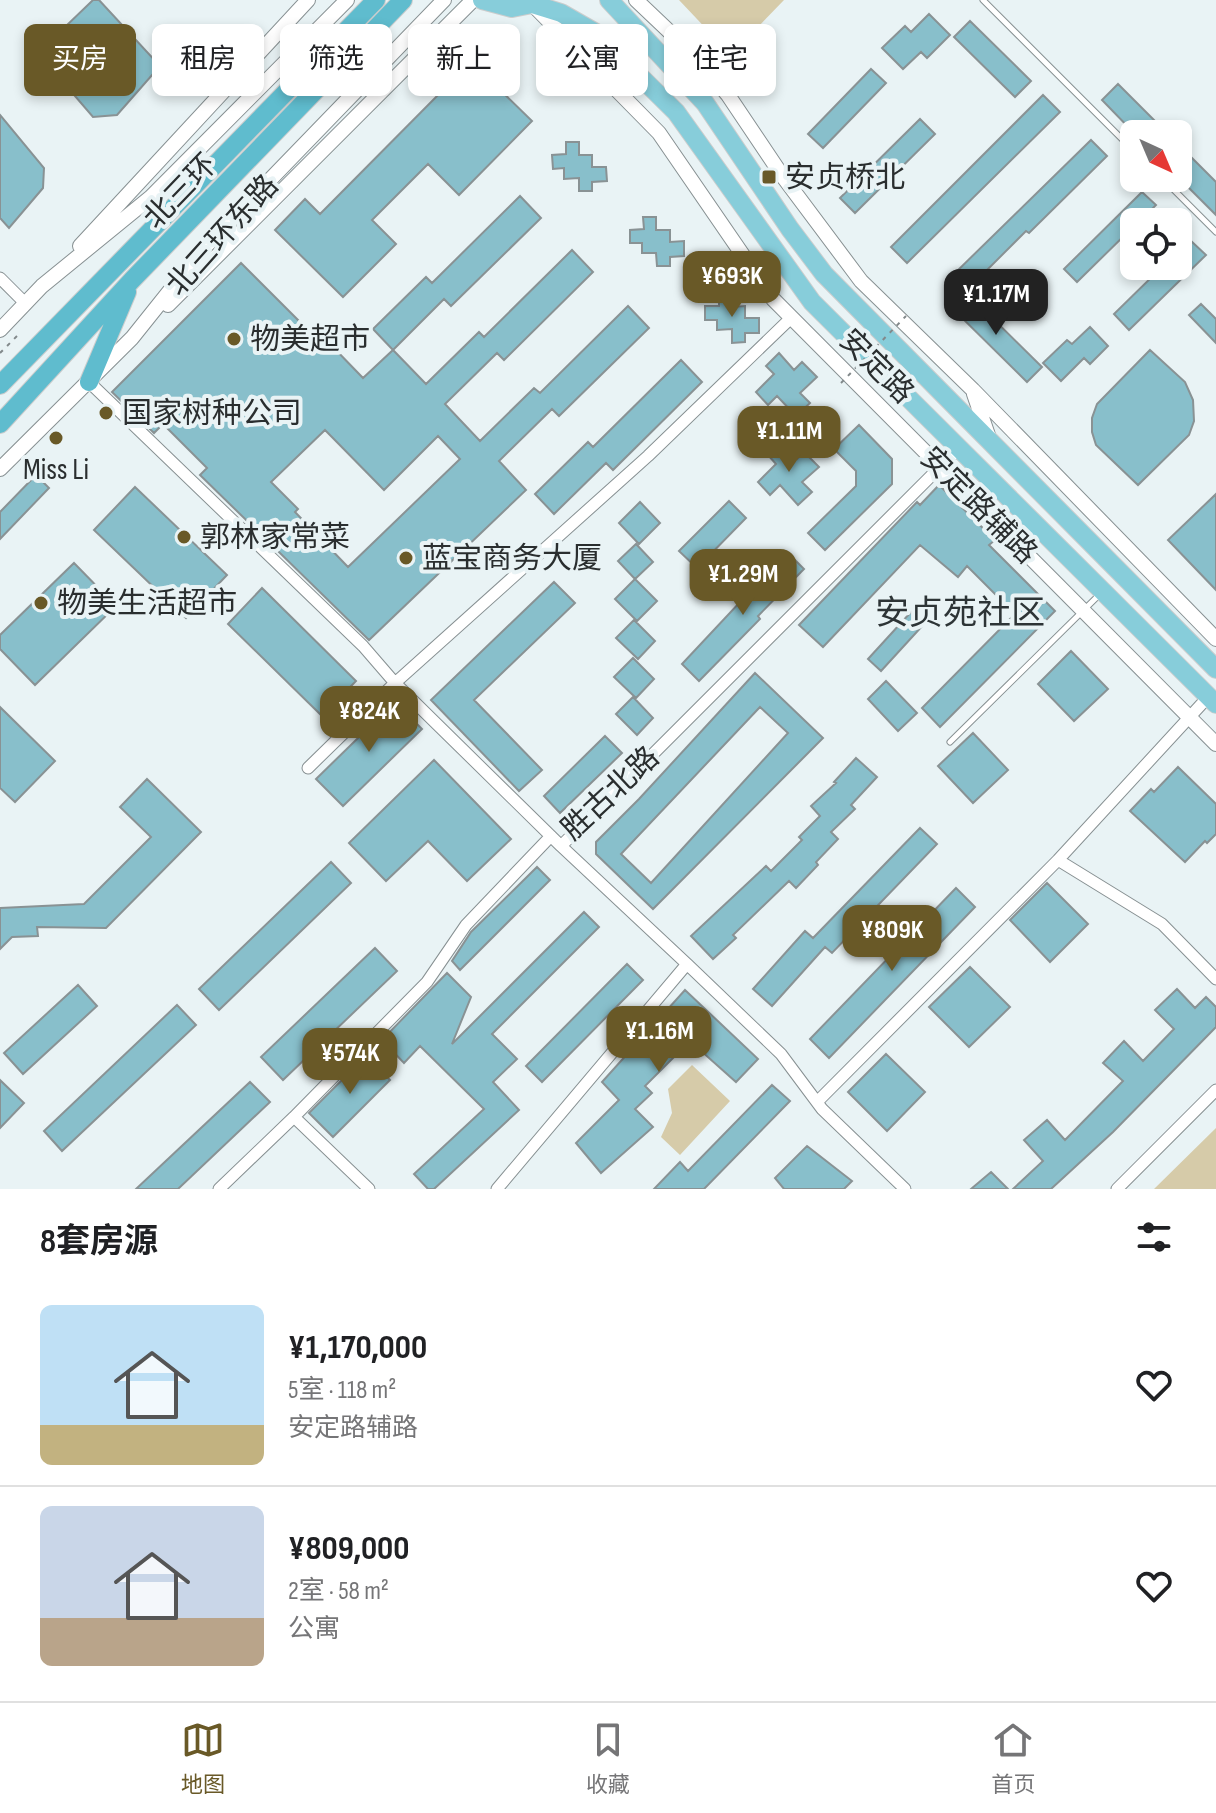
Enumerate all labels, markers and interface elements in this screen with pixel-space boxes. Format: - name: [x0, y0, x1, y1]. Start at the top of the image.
- chip: 买房: [24, 24, 136, 96]
- chip: 租房: [152, 24, 264, 96]
- chip: 筛选: [280, 24, 392, 96]
- chip: 新上: [408, 24, 520, 96]
- chip: 公寓: [536, 24, 648, 96]
- chip: 住宅: [664, 24, 776, 96]
- north arrow: [1120, 120, 1192, 192]
- map controls: [1120, 120, 1192, 280]
- street label: 北三环: [137, 147, 225, 237]
- place label: 安贞桥北: [785, 160, 905, 196]
- street label: 北三环东路: [159, 168, 286, 303]
- marker: 安贞桥北: [760, 168, 778, 186]
- button: locate: [1120, 208, 1192, 280]
- pin: ¥693K: [676, 251, 788, 319]
- text: ¥693K: [701, 261, 763, 292]
- pin: ¥1.17M: [931, 269, 1061, 337]
- text: ¥1.17M: [962, 279, 1030, 310]
- place label: 物美超市: [250, 322, 370, 358]
- street label: 安定路: [832, 322, 921, 411]
- marker: 物美超市: [225, 330, 243, 348]
- place label: 国家树种公司: [122, 396, 302, 432]
- marker: 国家树种公司: [97, 404, 115, 422]
- pin: ¥1.11M: [724, 406, 854, 474]
- text: ¥1.11M: [755, 416, 823, 447]
- marker: Miss Li: [47, 429, 65, 447]
- street label: 安定路辅路: [913, 440, 1044, 571]
- place label: Miss Li: [23, 452, 89, 488]
- place label: 郭林家常菜: [200, 520, 350, 556]
- marker: 郭林家常菜: [175, 528, 193, 546]
- place label: 蓝宝商务大厦: [422, 541, 602, 577]
- marker: 蓝宝商务大厦: [397, 549, 415, 567]
- pin: ¥1.29M: [678, 549, 808, 617]
- text: ¥1.29M: [708, 559, 778, 590]
- place label: 物美生活超市: [57, 586, 237, 622]
- district label: 安贞苑社区: [875, 593, 1045, 634]
- marker: 物美生活超市: [32, 594, 50, 612]
- pin: ¥824K: [313, 686, 425, 754]
- text: ¥824K: [338, 696, 400, 727]
- street label: 胜古北路: [555, 740, 667, 848]
- pin: ¥809K: [836, 905, 948, 973]
- text: ¥809K: [860, 915, 924, 946]
- pin: ¥1.16M: [594, 1006, 724, 1074]
- text: ¥1.16M: [624, 1016, 694, 1047]
- pin: ¥574K: [294, 1028, 406, 1096]
- text: ¥574K: [320, 1038, 380, 1069]
- icon: filters: [1132, 1215, 1176, 1259]
- text: 8套房源: [40, 1221, 158, 1262]
- text: ¥1,170,000: [288, 1327, 427, 1368]
- icon: home: [104, 1337, 200, 1433]
- icon: heart: [1132, 1363, 1176, 1407]
- text: 5室 · 118 m²: [288, 1375, 396, 1406]
- text: 安定路辅路: [288, 1413, 418, 1444]
- text: ¥809,000: [288, 1528, 409, 1569]
- icon: home: [104, 1538, 200, 1634]
- icon: heart: [1132, 1564, 1176, 1608]
- text: 2室 · 58 m²: [288, 1576, 389, 1607]
- text: 公寓: [288, 1614, 340, 1645]
- tab: 地图: [181, 1718, 225, 1799]
- tab: 收藏: [586, 1718, 630, 1799]
- tab: 首页: [991, 1718, 1035, 1799]

